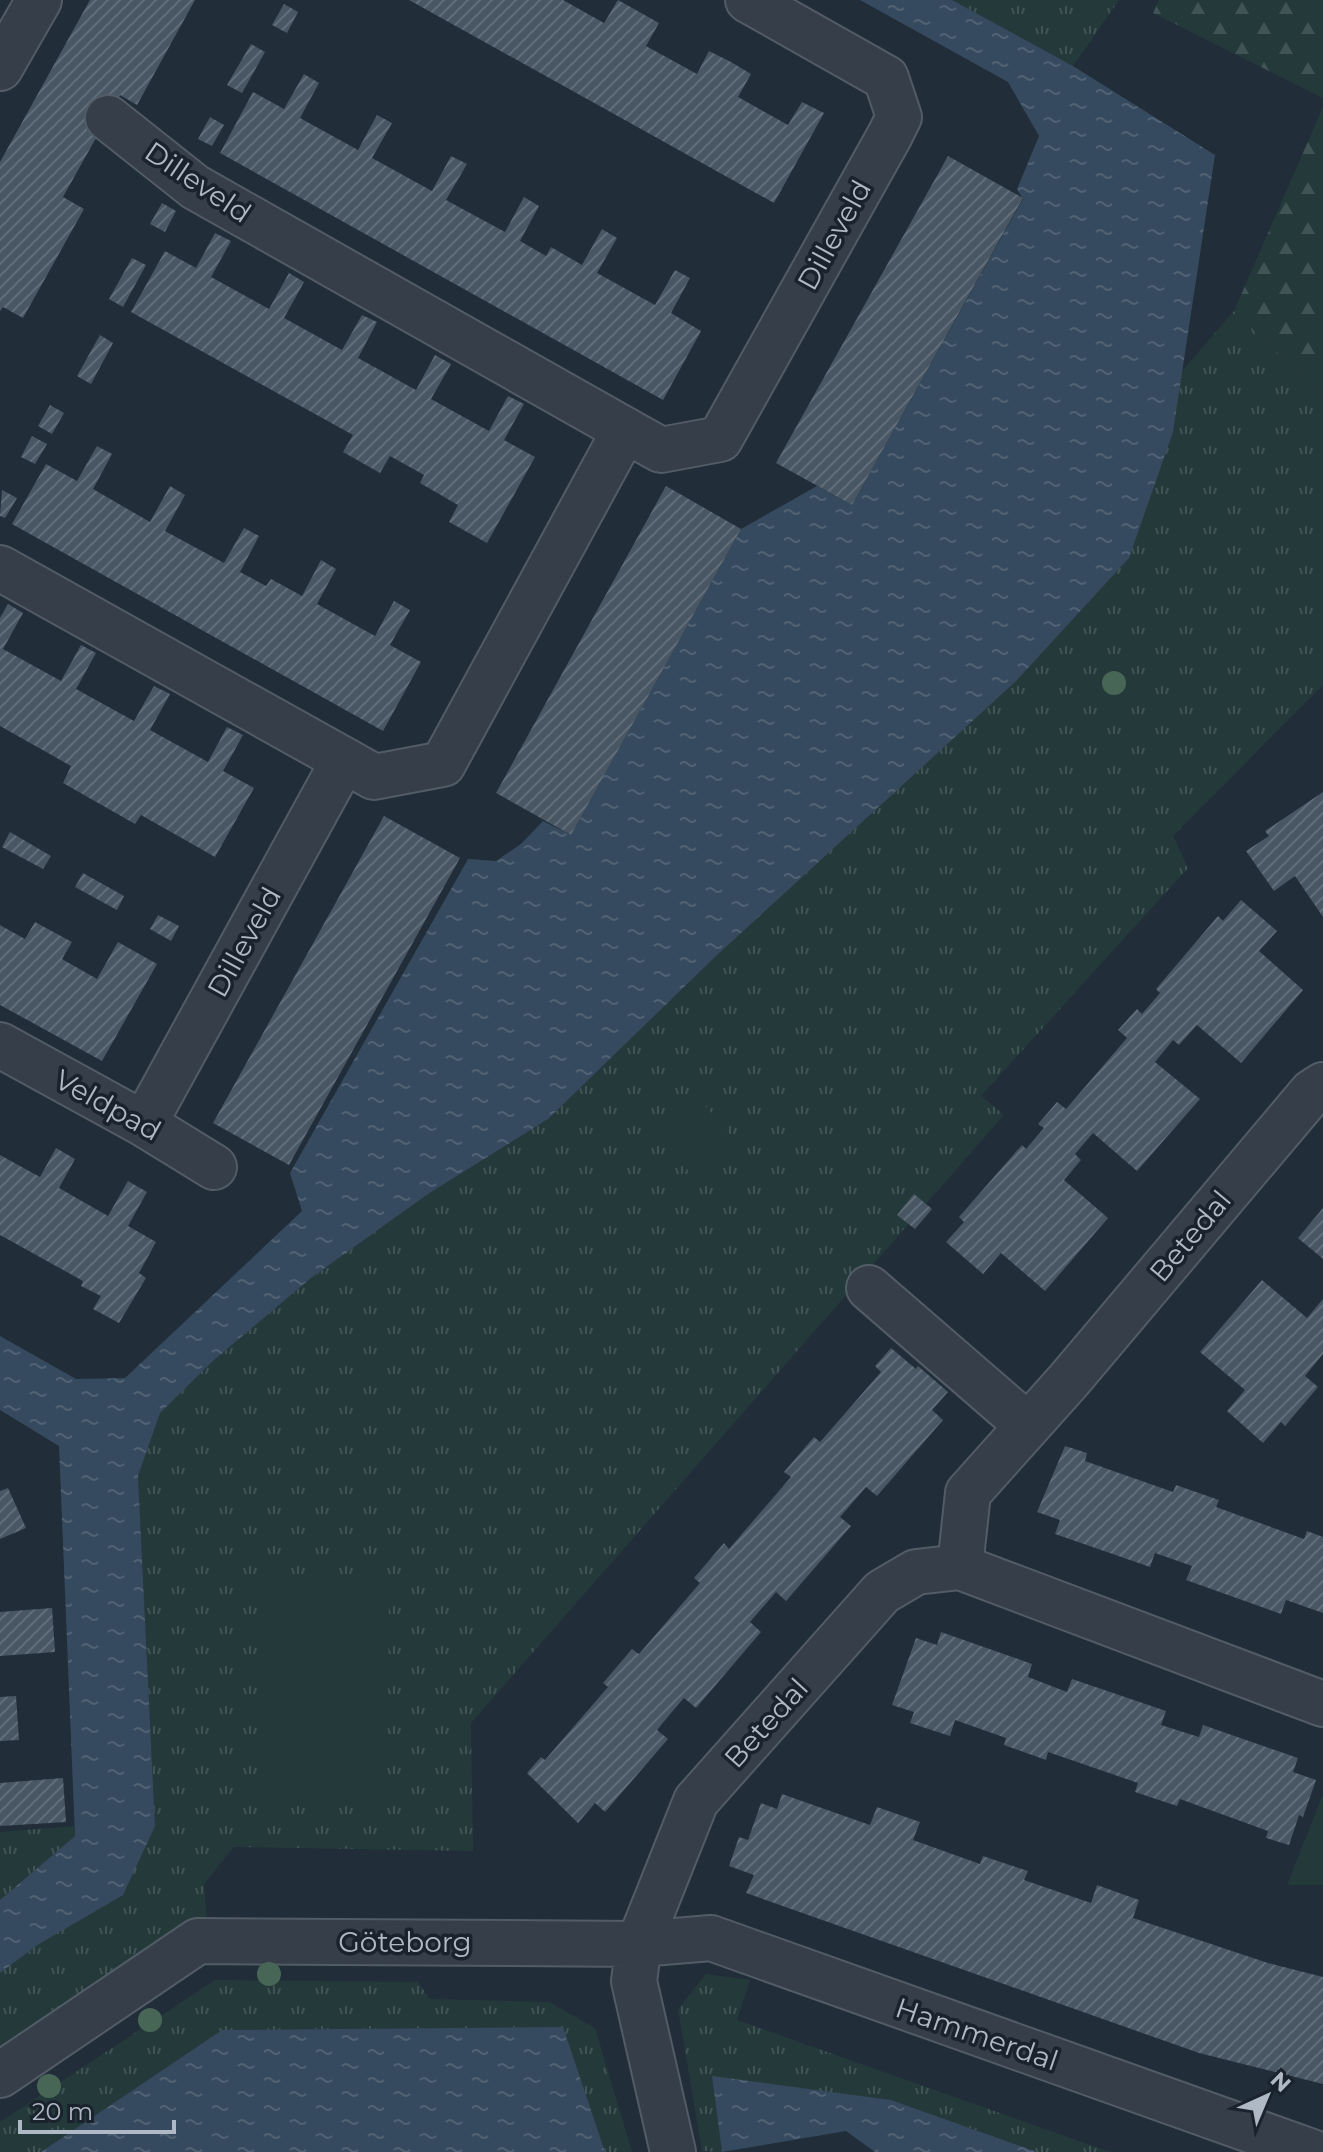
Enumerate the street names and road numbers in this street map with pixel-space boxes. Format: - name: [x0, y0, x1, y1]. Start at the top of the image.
- street label: Dilleveld: [139, 134, 257, 230]
- street label: Dilleveld: [790, 174, 878, 296]
- street label: Dilleveld: [200, 881, 288, 1003]
- street label: Veldpad: [49, 1062, 167, 1148]
- street label: Betedal: [1142, 1183, 1238, 1289]
- street label: Betedal: [717, 1671, 815, 1775]
- street label: Göteborg: [338, 1925, 472, 1959]
- street label: Hammerdal: [891, 1990, 1063, 2078]

